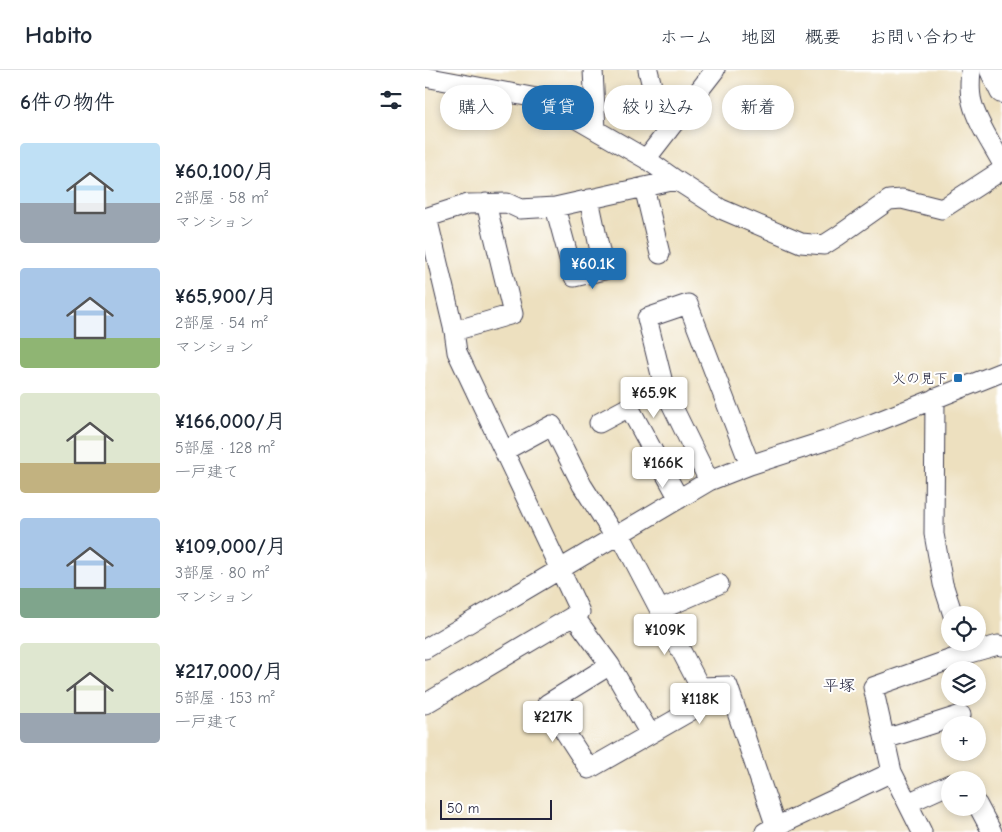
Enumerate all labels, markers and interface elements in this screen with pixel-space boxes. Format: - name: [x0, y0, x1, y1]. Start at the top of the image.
- text: Habito: [25, 21, 92, 49]
- text: ホーム: [660, 27, 713, 48]
- text: 地図: [741, 27, 777, 48]
- text: 概要: [805, 27, 841, 48]
- text: お問い合わせ: [869, 27, 977, 48]
- chip: 購入: [440, 85, 512, 130]
- chip: 賃貸: [522, 85, 594, 130]
- chip: 絞り込み: [604, 85, 712, 130]
- chip: 新着: [722, 85, 794, 130]
- icon: filters: [377, 86, 405, 114]
- text: 6件の物件: [20, 90, 115, 114]
- text: ¥60,100/月: [175, 159, 275, 183]
- icon: home: [60, 163, 120, 223]
- text: 2部屋 · 58 m²: [175, 189, 268, 207]
- text: マンション: [175, 213, 254, 231]
- pin: ¥60.1K: [552, 248, 634, 290]
- text: ¥60.1K: [571, 255, 615, 273]
- text: ¥65,900/月: [175, 284, 277, 308]
- icon: home: [60, 288, 120, 348]
- text: 2部屋 · 54 m²: [175, 314, 268, 332]
- text: マンション: [175, 338, 254, 356]
- place label: 火の見下: [892, 370, 948, 387]
- marker: 火の見下: [952, 372, 964, 384]
- pin: ¥65.9K: [613, 376, 695, 419]
- text: ¥65.9K: [631, 384, 677, 402]
- text: ¥166,000/月: [175, 409, 286, 433]
- icon: home: [60, 413, 120, 473]
- text: 5部屋 · 128 m²: [175, 439, 275, 457]
- pin: ¥166K: [628, 446, 698, 489]
- text: ¥166K: [643, 454, 683, 472]
- text: 一戸建て: [175, 463, 239, 481]
- text: ¥109,000/月: [175, 534, 287, 558]
- icon: home: [60, 538, 120, 598]
- text: 3部屋 · 80 m²: [175, 564, 269, 582]
- text: マンション: [175, 588, 254, 606]
- map controls: [941, 606, 986, 816]
- button: locate: [941, 606, 986, 651]
- pin: ¥109K: [630, 614, 700, 656]
- text: ¥109K: [645, 621, 685, 639]
- text: ¥217,000/月: [175, 659, 284, 683]
- button: layers: [941, 661, 986, 706]
- icon: home: [60, 663, 120, 723]
- district label: 平塚: [823, 677, 855, 695]
- pin: ¥118K: [665, 682, 735, 725]
- text: 5部屋 · 153 m²: [175, 689, 275, 707]
- text: ¥118K: [681, 690, 719, 708]
- pin: ¥217K: [518, 700, 588, 743]
- text: ¥217K: [534, 708, 572, 726]
- text: 一戸建て: [175, 713, 239, 731]
- button: +: [941, 716, 986, 761]
- button: −: [941, 771, 986, 816]
- scale bar: [440, 797, 553, 820]
- text: 50 m: [447, 800, 479, 817]

